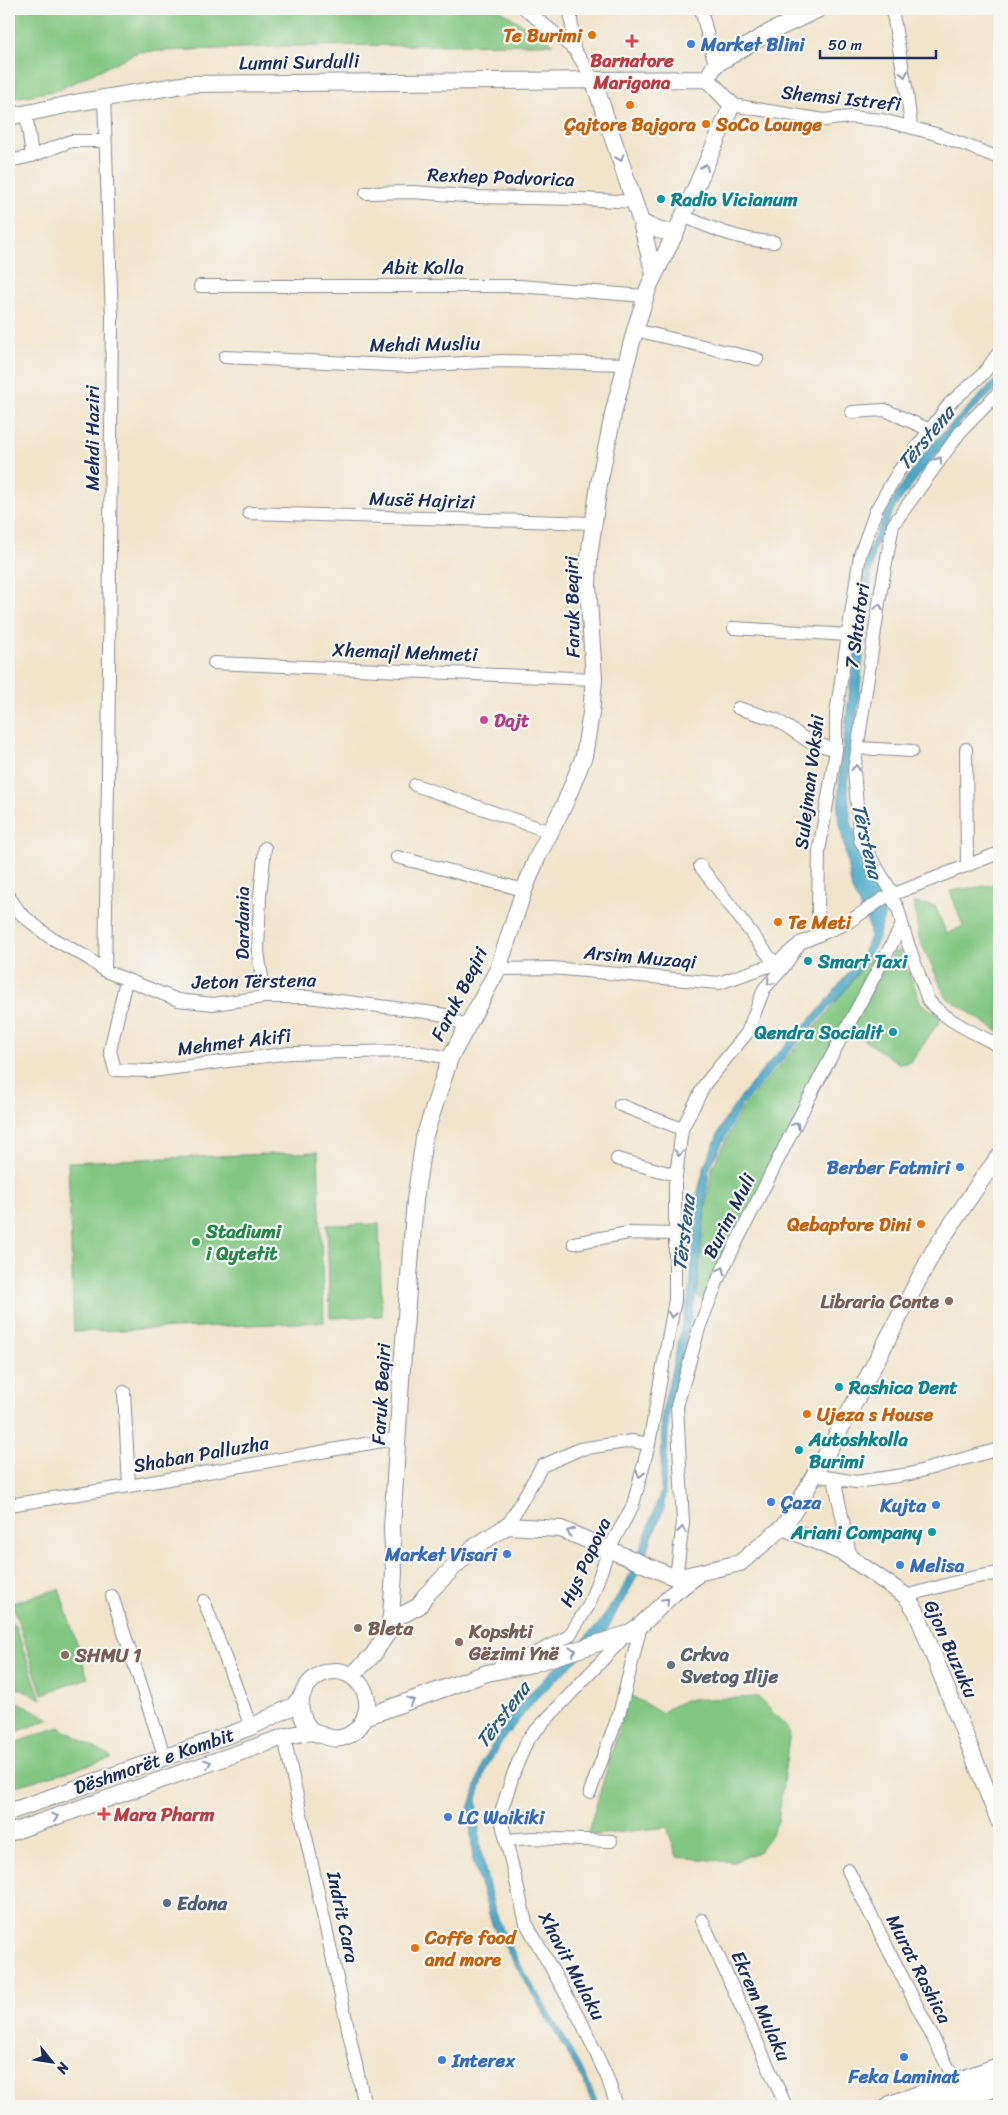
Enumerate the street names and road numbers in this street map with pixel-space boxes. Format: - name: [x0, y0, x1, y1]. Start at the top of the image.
- street label: Lumni Surdulli: [239, 44, 360, 80]
- street label: Shemsi Istrefi: [780, 75, 903, 121]
- street label: Rexhep Podvorica: [427, 158, 576, 196]
- street label: Abit Kolla: [381, 251, 464, 284]
- street label: Mehdi Musliu: [369, 327, 481, 361]
- street label: Mehdi Haziri: [76, 384, 109, 491]
- street label: Musë Hajrizi: [369, 482, 476, 518]
- street label: Faruk Beqiri: [555, 555, 589, 658]
- street label: 7 Shtatori: [835, 580, 879, 671]
- street label: Xhemajl Mehmeti: [331, 633, 479, 671]
- street label: Sulejman Vokshi: [784, 712, 834, 851]
- street label: Dardania: [226, 886, 259, 960]
- street label: Arsim Muzaqi: [582, 936, 698, 978]
- street label: Faruk Beqiri: [421, 940, 497, 1047]
- street label: Jeton Tërstena: [191, 963, 317, 999]
- street label: Mehmet Akifi: [175, 1019, 294, 1065]
- street label: Burim Muli: [693, 1167, 765, 1264]
- street label: Faruk Beqiri: [362, 1342, 400, 1446]
- street label: Shaban Palluzha: [131, 1426, 272, 1482]
- street label: Hys Popova: [550, 1511, 620, 1612]
- street label: Gjon Buzuku: [915, 1594, 987, 1704]
- street label: Dëshmorët e Kombit: [69, 1718, 239, 1804]
- street label: Indrit Cara: [317, 1867, 369, 1966]
- street label: Xhavit Mulaku: [529, 1905, 615, 2027]
- street label: Murat Rashica: [877, 1908, 961, 2030]
- street label: Ekrem Mulaku: [722, 1945, 800, 2067]

